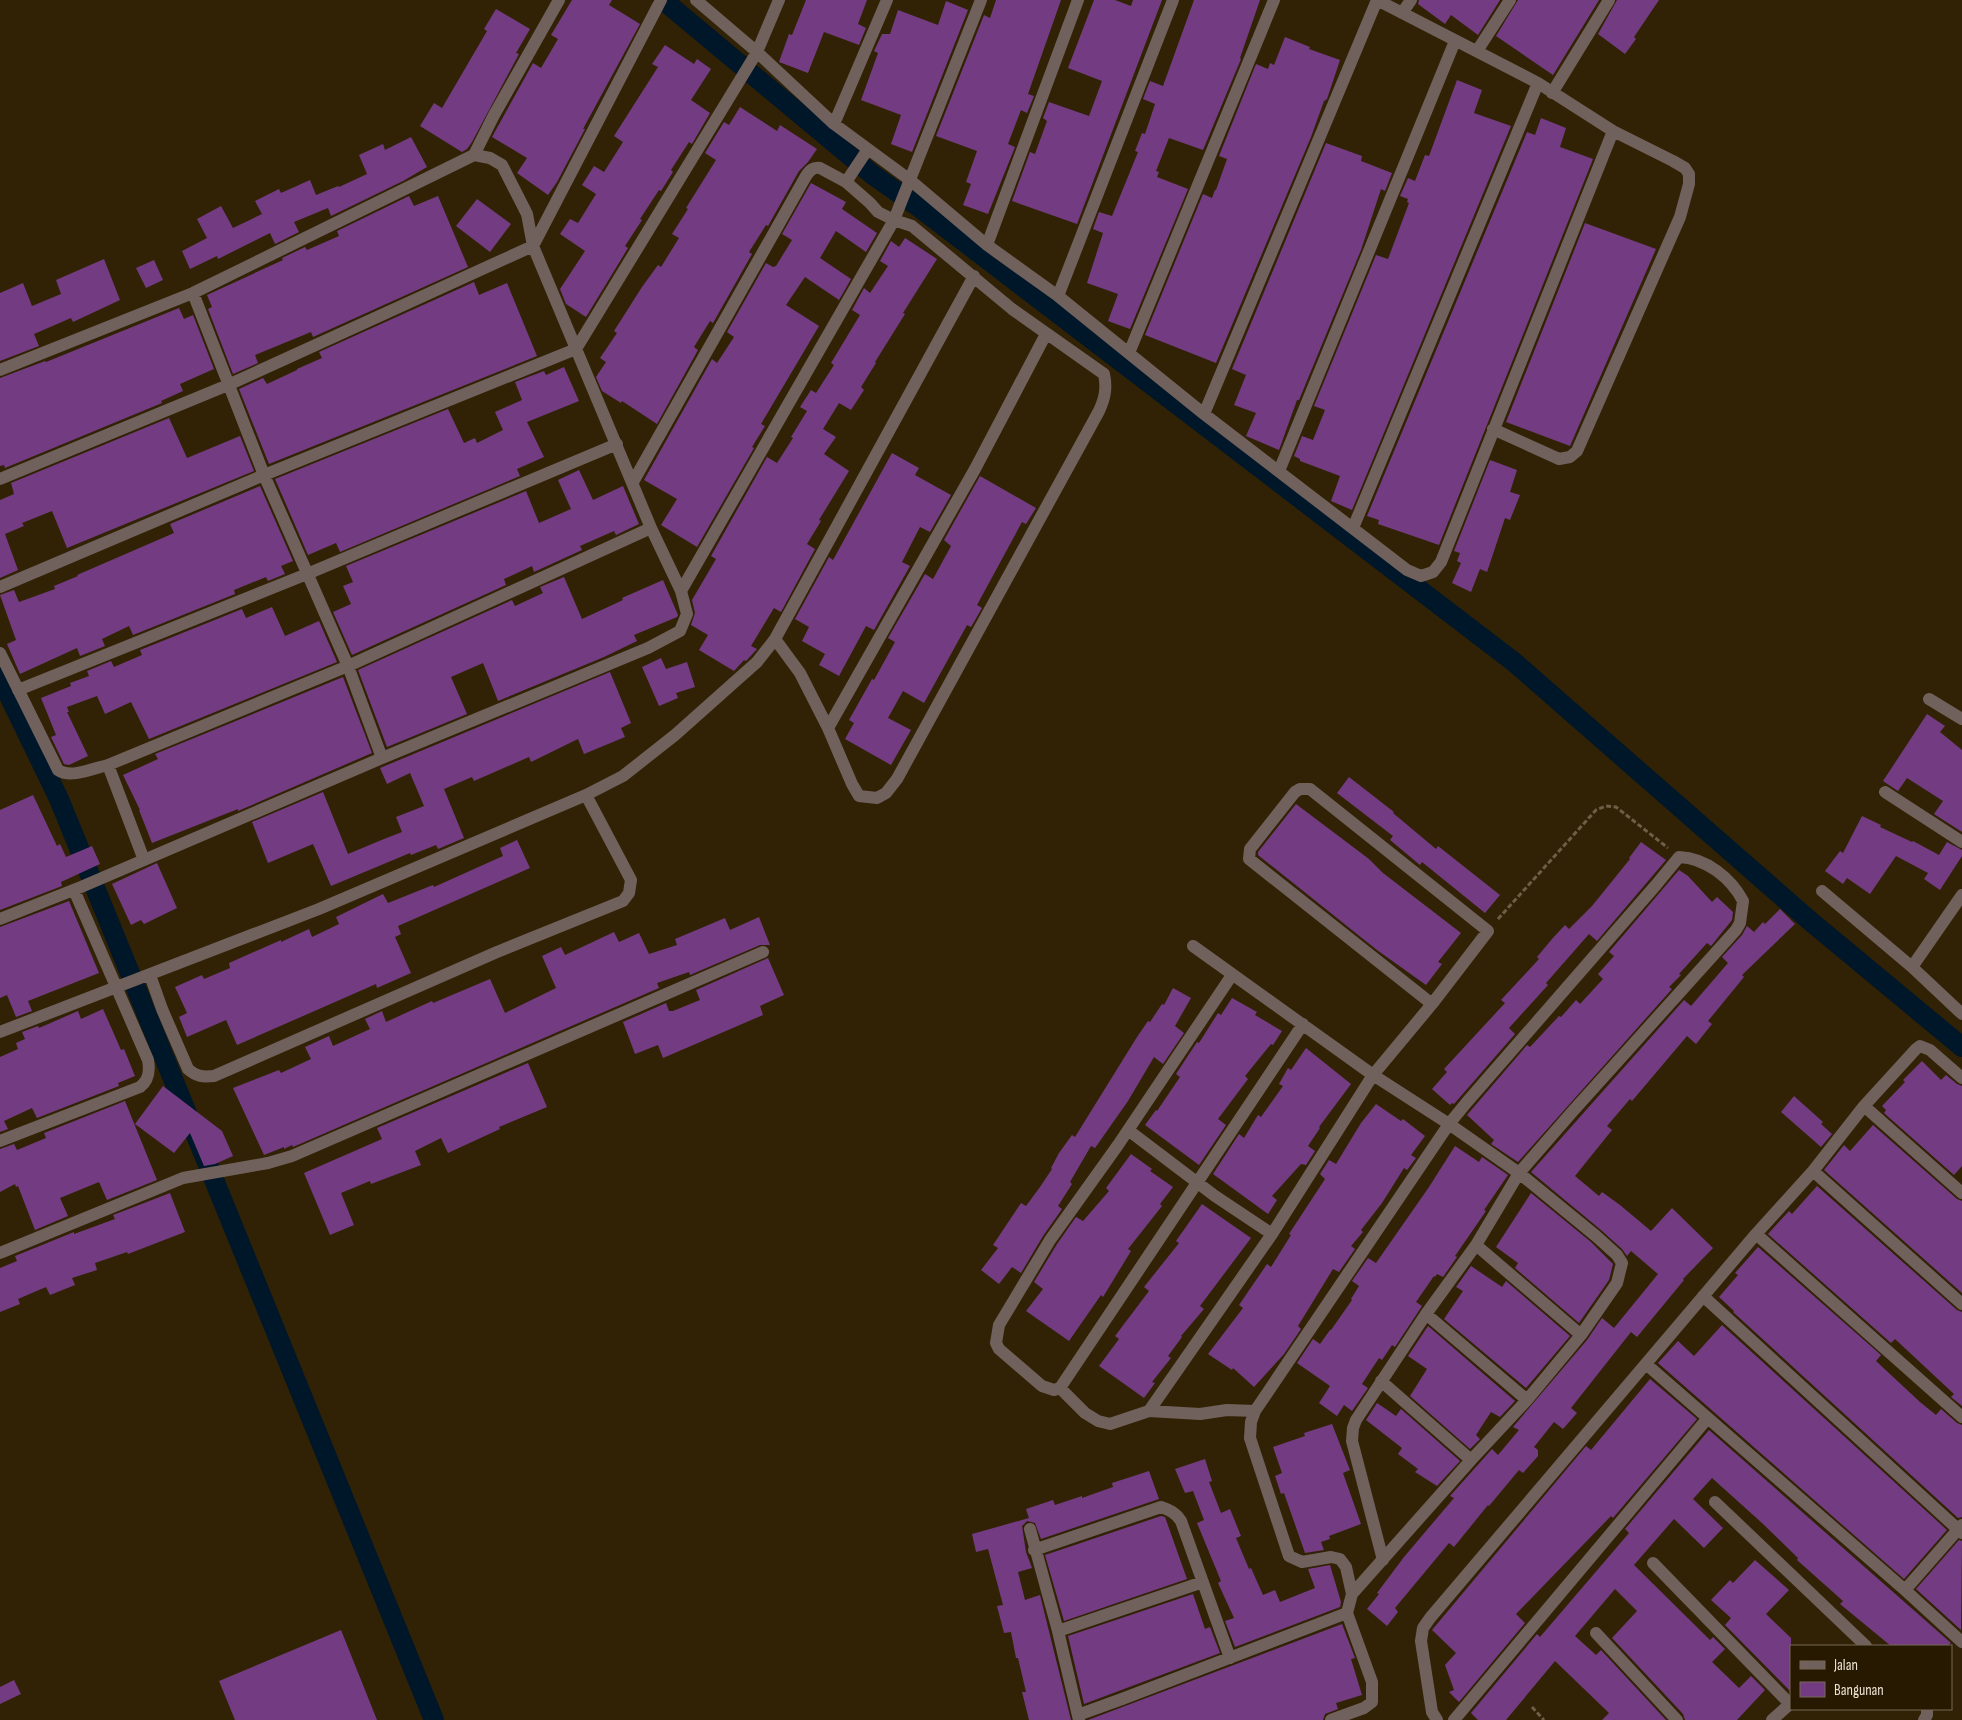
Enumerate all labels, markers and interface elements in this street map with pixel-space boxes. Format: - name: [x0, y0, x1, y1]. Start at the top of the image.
- legend: [1790, 1645, 1952, 1710]
- text: Jalan: [1833, 1656, 1858, 1675]
- text: Bangunan: [1834, 1681, 1884, 1700]

